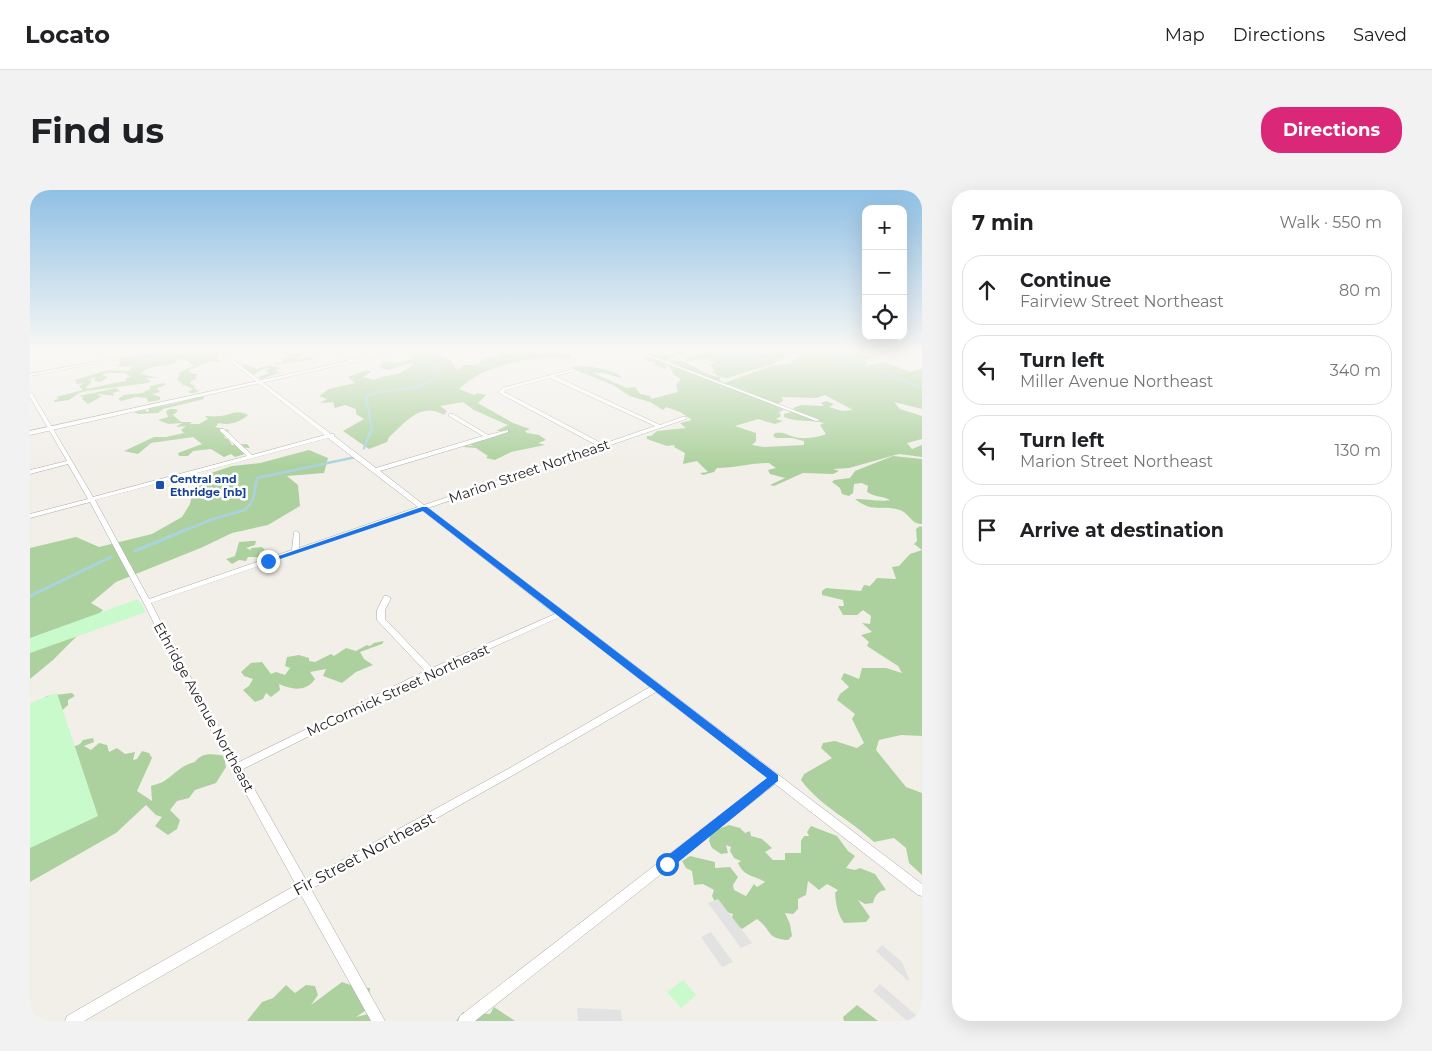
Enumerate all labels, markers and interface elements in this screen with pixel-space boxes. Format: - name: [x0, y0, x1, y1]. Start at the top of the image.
- text: Locato: [25, 20, 110, 49]
- text: Map: [1165, 24, 1205, 46]
- text: Directions: [1233, 24, 1325, 46]
- text: Saved: [1353, 24, 1407, 46]
- button: Directions: [1261, 107, 1402, 153]
- text: Find us: [30, 109, 164, 152]
- map controls: [862, 205, 907, 340]
- button: +: [862, 205, 907, 250]
- text: 7 min: [972, 210, 1034, 235]
- text: Walk · 550 m: [1280, 213, 1382, 232]
- button: −: [862, 250, 907, 295]
- text: Continue: [1020, 269, 1111, 292]
- icon: ahead: [973, 276, 1001, 304]
- text: 80 m: [1339, 281, 1381, 300]
- text: Fairview Street Northeast: [1020, 292, 1224, 311]
- button: locate: [862, 295, 907, 340]
- text: Turn left: [1020, 349, 1105, 372]
- icon: left: [973, 356, 1001, 384]
- text: 340 m: [1330, 361, 1381, 380]
- text: Miller Avenue Northeast: [1020, 372, 1213, 391]
- text: Turn left: [1020, 429, 1105, 452]
- street label: Marion Street Northeast: [446, 435, 612, 507]
- icon: left: [973, 436, 1001, 464]
- text: 130 m: [1334, 441, 1381, 460]
- text: Marion Street Northeast: [1020, 452, 1213, 471]
- place label: Central and Ethridge [nb]: [170, 472, 246, 499]
- marker: Central and Ethridge [nb]: [154, 479, 166, 491]
- icon: arrive: [973, 516, 1001, 544]
- text: Arrive at destination: [1020, 519, 1224, 542]
- route end: [257, 550, 280, 573]
- street label: Ethridge Avenue Northeast: [150, 619, 258, 795]
- street label: McCormick Street Northeast: [304, 640, 493, 740]
- street label: Fir Street Northeast: [290, 808, 439, 899]
- route start: [656, 853, 679, 876]

